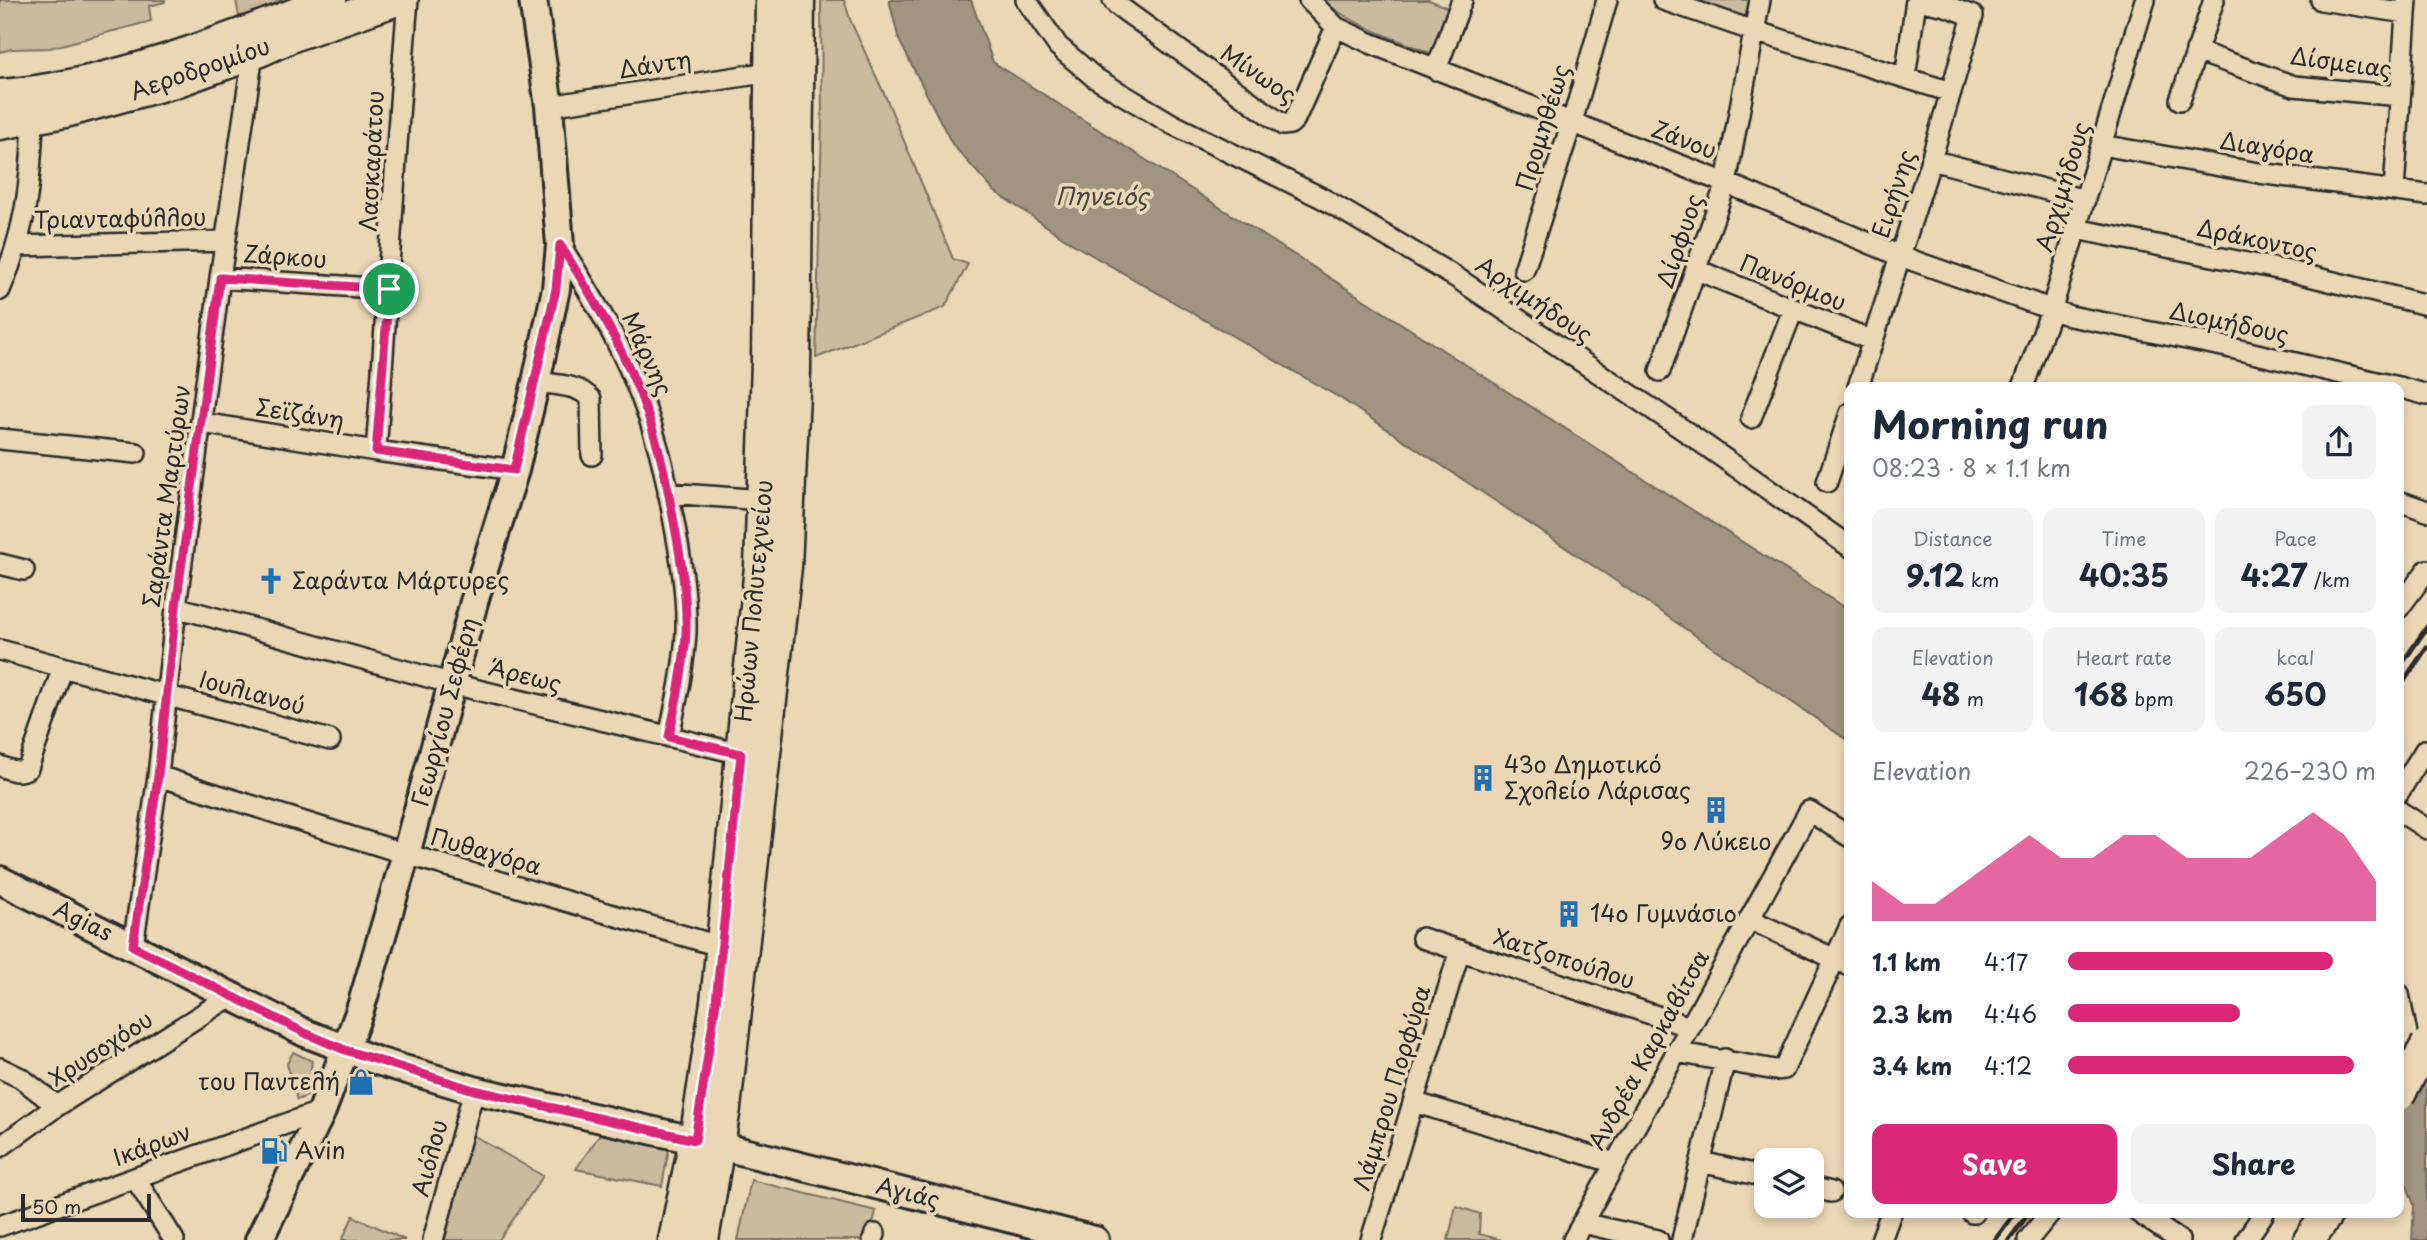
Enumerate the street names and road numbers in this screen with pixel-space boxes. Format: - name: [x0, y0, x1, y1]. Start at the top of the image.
- street label: Αεροδρομίου: [125, 27, 274, 108]
- street label: Μίνωος: [1214, 35, 1304, 111]
- street label: Δίσμειας: [2288, 37, 2394, 86]
- street label: Δάντη: [616, 41, 694, 87]
- street label: Προμηθέως: [1506, 60, 1578, 196]
- street label: Λασκαράτου: [349, 89, 392, 232]
- street label: Ζάνου: [1647, 110, 1722, 167]
- street label: Αρχιμήδους: [2025, 117, 2098, 256]
- street label: Διαγόρα: [2218, 122, 2317, 171]
- street label: Ειρήνης: [1862, 145, 1923, 242]
- street label: Δίρφυος: [1646, 189, 1711, 292]
- street label: Τριανταφύλλου: [34, 198, 206, 237]
- street label: Δράκοντος: [2194, 209, 2321, 268]
- street label: Ζάρκου: [242, 235, 328, 276]
- street label: Πανόρμου: [1735, 244, 1852, 319]
- street label: Αρχιμήδους: [1469, 247, 1600, 351]
- street label: Διομήδους: [2166, 292, 2292, 351]
- street label: Μάρνης: [614, 306, 683, 401]
- street label: Σαράντα Μαρτύρων: [133, 382, 198, 609]
- street label: Σεϊζάνη: [253, 388, 347, 437]
- street label: Ηρώων Πολυτεχνείου: [724, 478, 781, 723]
- street label: Γεωργίου Σεφέρη: [402, 613, 486, 810]
- street label: Άρεως: [485, 649, 566, 700]
- street label: Ιουλιανού: [195, 661, 309, 723]
- street label: Πυθαγόρα: [427, 818, 546, 883]
- street label: Agias: [48, 890, 119, 949]
- street label: Χατζοπούλου: [1489, 918, 1639, 997]
- street label: Ανδρέα Καρκαβίτσα: [1578, 943, 1717, 1156]
- street label: Λάμπρου Πορφύρα: [1343, 981, 1438, 1194]
- street label: Χρυσοχόου: [41, 1001, 159, 1094]
- street label: Ικάρων: [107, 1113, 196, 1174]
- street label: Αιόλου: [402, 1115, 456, 1200]
- street label: Αγιάς: [873, 1167, 944, 1216]

